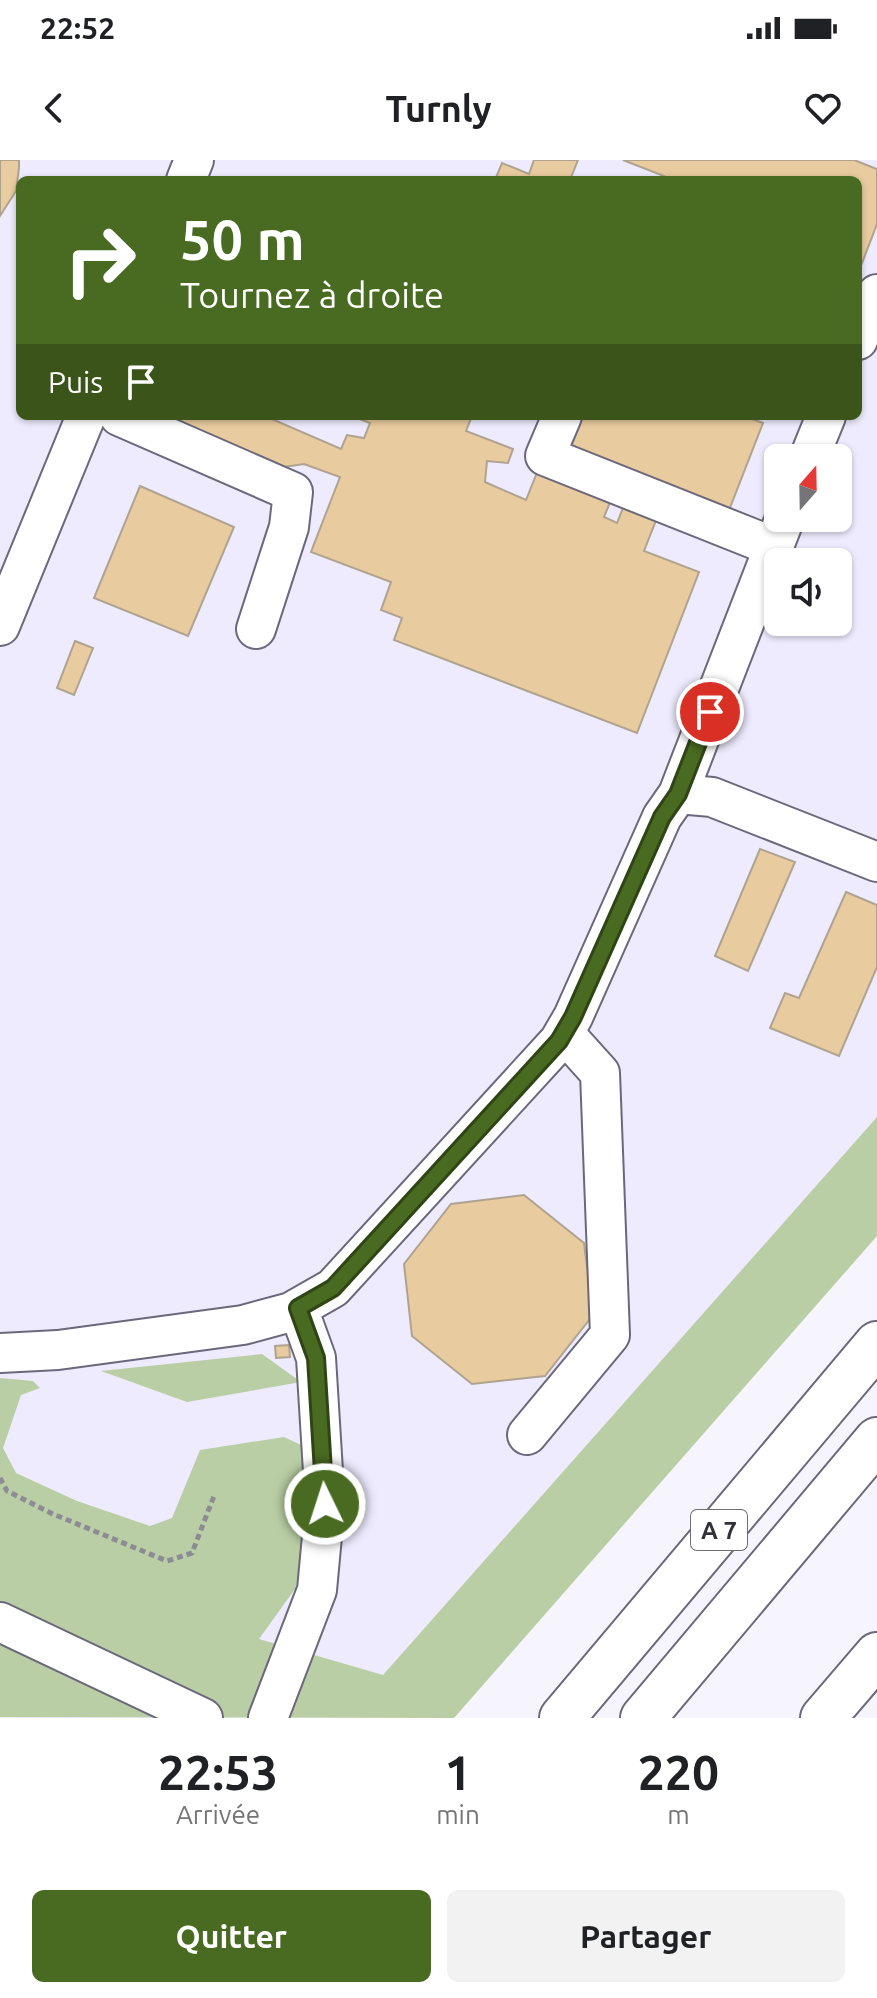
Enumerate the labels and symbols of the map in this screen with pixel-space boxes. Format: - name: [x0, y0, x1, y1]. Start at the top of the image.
- north arrow: [764, 444, 852, 532]
- pin: [676, 678, 744, 746]
- position arrow: [283, 1462, 367, 1546]
- road number: A 7: [691, 1510, 747, 1550]

